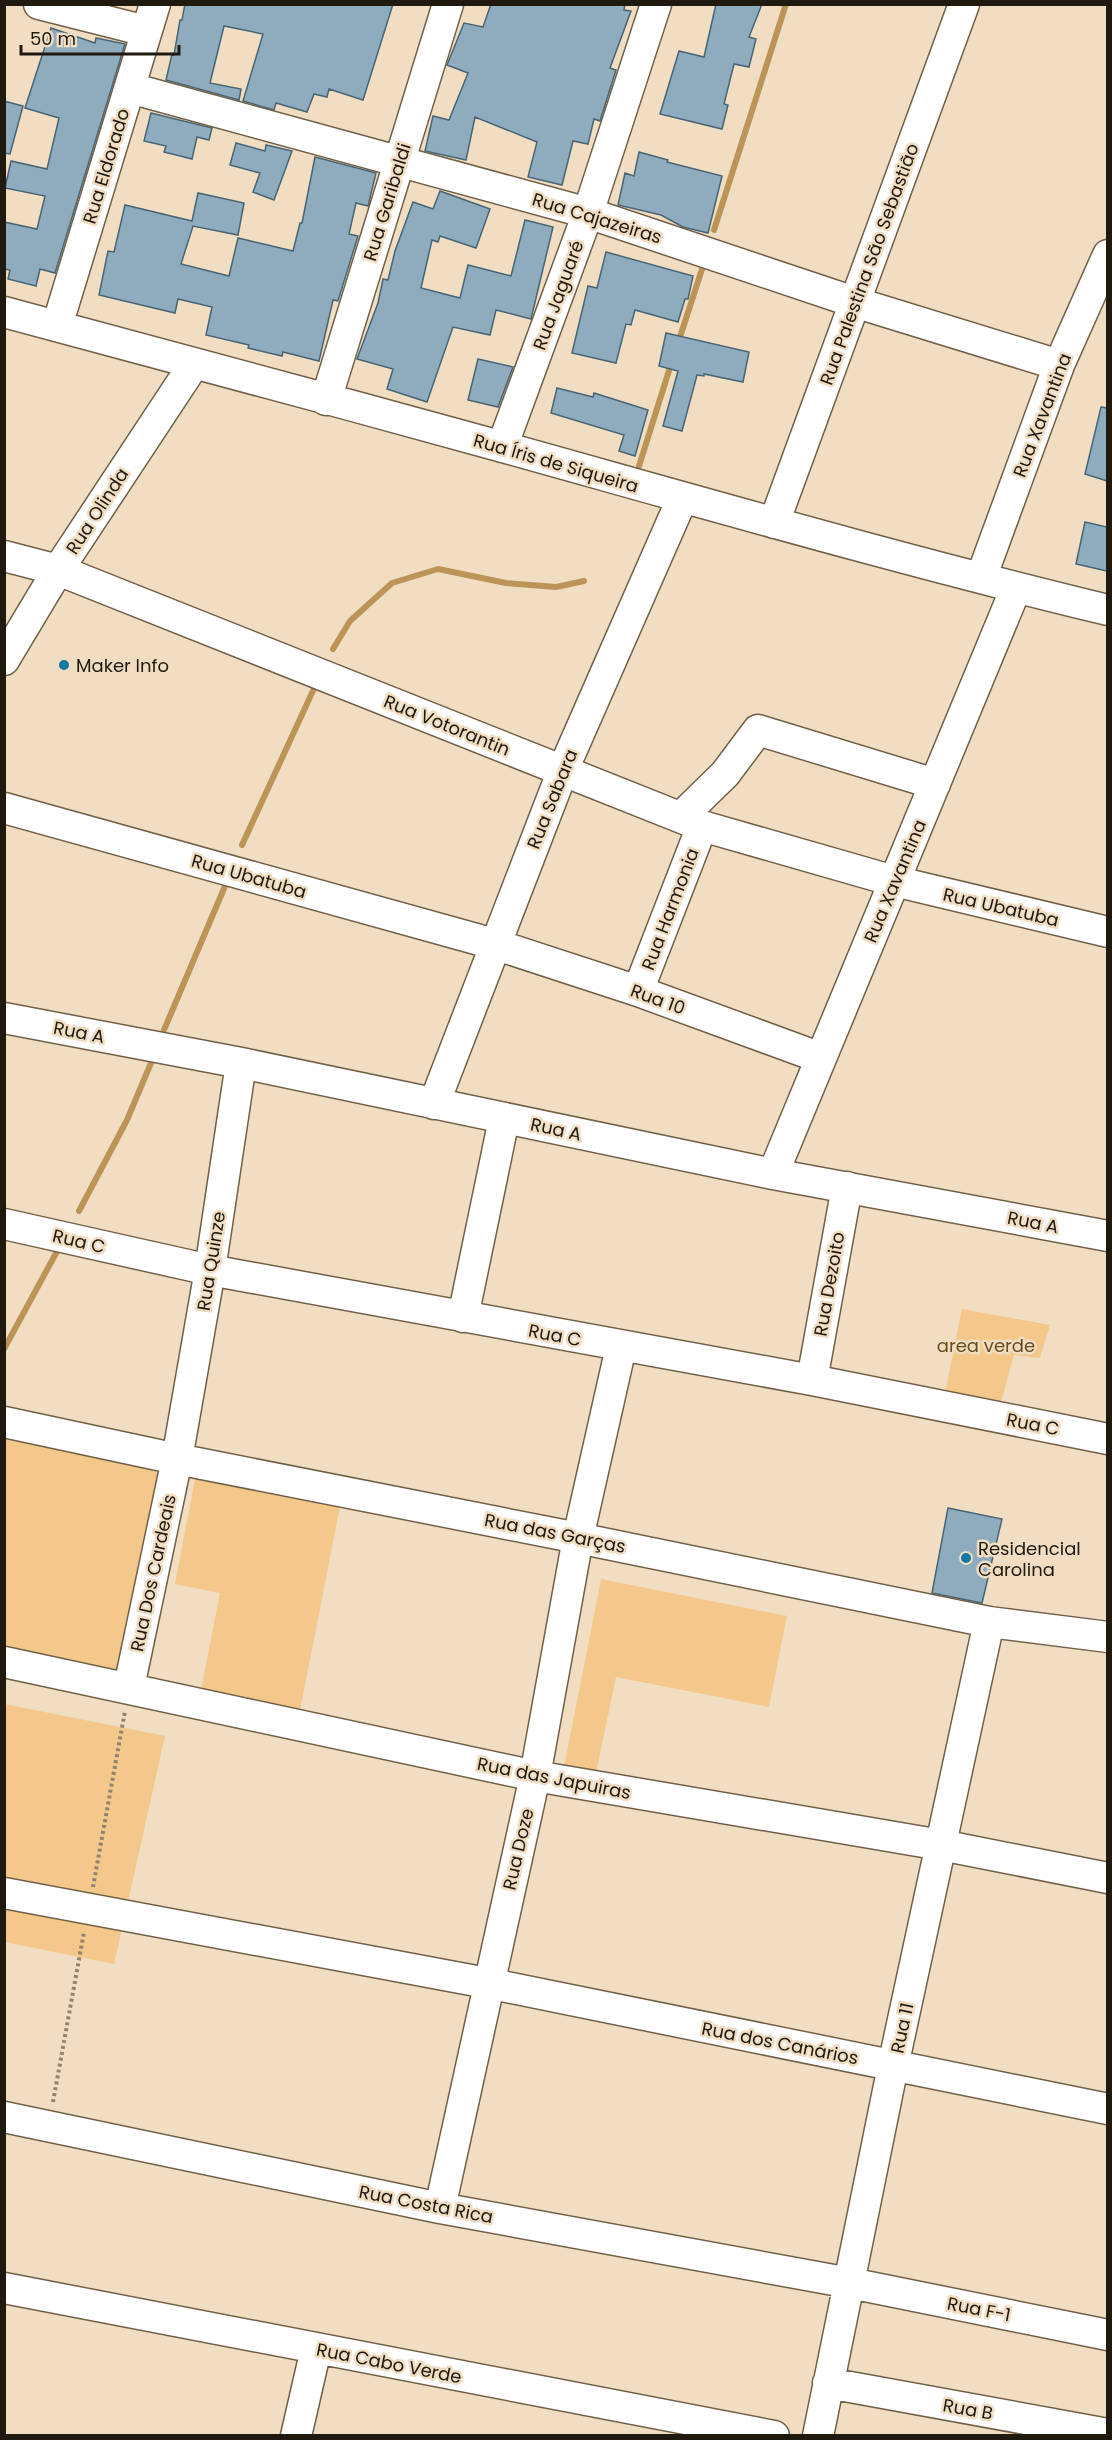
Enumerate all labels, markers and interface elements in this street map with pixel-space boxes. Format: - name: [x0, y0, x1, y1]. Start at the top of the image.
- scale bar: [21, 18, 178, 56]
- text: 50 m: [30, 26, 76, 51]
- street label: Rua Eldorado: [77, 105, 135, 227]
- street label: Rua Garibaldi: [357, 140, 417, 264]
- street label: Rua Palestina São Sebastião: [814, 140, 924, 388]
- street label: Rua Cajazeiras: [529, 186, 665, 250]
- street label: Rua Jaguaré: [527, 237, 589, 353]
- street label: Rua Xavantina: [1007, 349, 1077, 481]
- street label: Rua Íris de Siqueira: [471, 427, 641, 499]
- street label: Rua Olinda: [60, 463, 134, 559]
- place label: Maker Info: [76, 653, 169, 678]
- marker: Maker Info: [57, 658, 71, 672]
- street label: Rua Votorantin: [380, 688, 514, 762]
- street label: Rua Sabara: [521, 745, 583, 853]
- street label: Rua Xavantina: [858, 816, 932, 946]
- street label: Rua Harmonia: [635, 844, 705, 974]
- street label: Rua Ubatuba: [189, 848, 309, 904]
- street label: Rua Ubatuba: [941, 882, 1061, 932]
- street label: Rua 10: [627, 978, 689, 1020]
- street label: Rua A: [51, 1015, 107, 1049]
- street label: Rua A: [528, 1111, 584, 1147]
- street label: Rua A: [1005, 1205, 1061, 1239]
- street label: Rua Quinze: [191, 1209, 231, 1313]
- street label: Rua C: [50, 1223, 108, 1259]
- street label: Rua Dezoito: [808, 1230, 850, 1338]
- street label: Rua C: [526, 1318, 584, 1352]
- park label: area verde: [937, 1333, 1035, 1358]
- street label: Rua C: [1004, 1407, 1062, 1441]
- street label: Rua Dos Cardeais: [124, 1492, 182, 1654]
- street label: Rua das Garças: [482, 1507, 628, 1559]
- place label: Residencial Carolina: [978, 1536, 1081, 1582]
- marker: Residencial Carolina: [959, 1551, 973, 1565]
- street label: Rua das Japuiras: [475, 1751, 633, 1805]
- street label: Rua Doze: [496, 1806, 540, 1892]
- street label: Rua 11: [884, 2000, 920, 2056]
- street label: Rua dos Canários: [700, 2016, 860, 2070]
- street label: Rua Costa Rica: [357, 2179, 495, 2229]
- street label: Rua F-1: [945, 2291, 1013, 2327]
- street label: Rua Cabo Verde: [314, 2337, 464, 2389]
- street label: Rua B: [941, 2392, 995, 2426]

